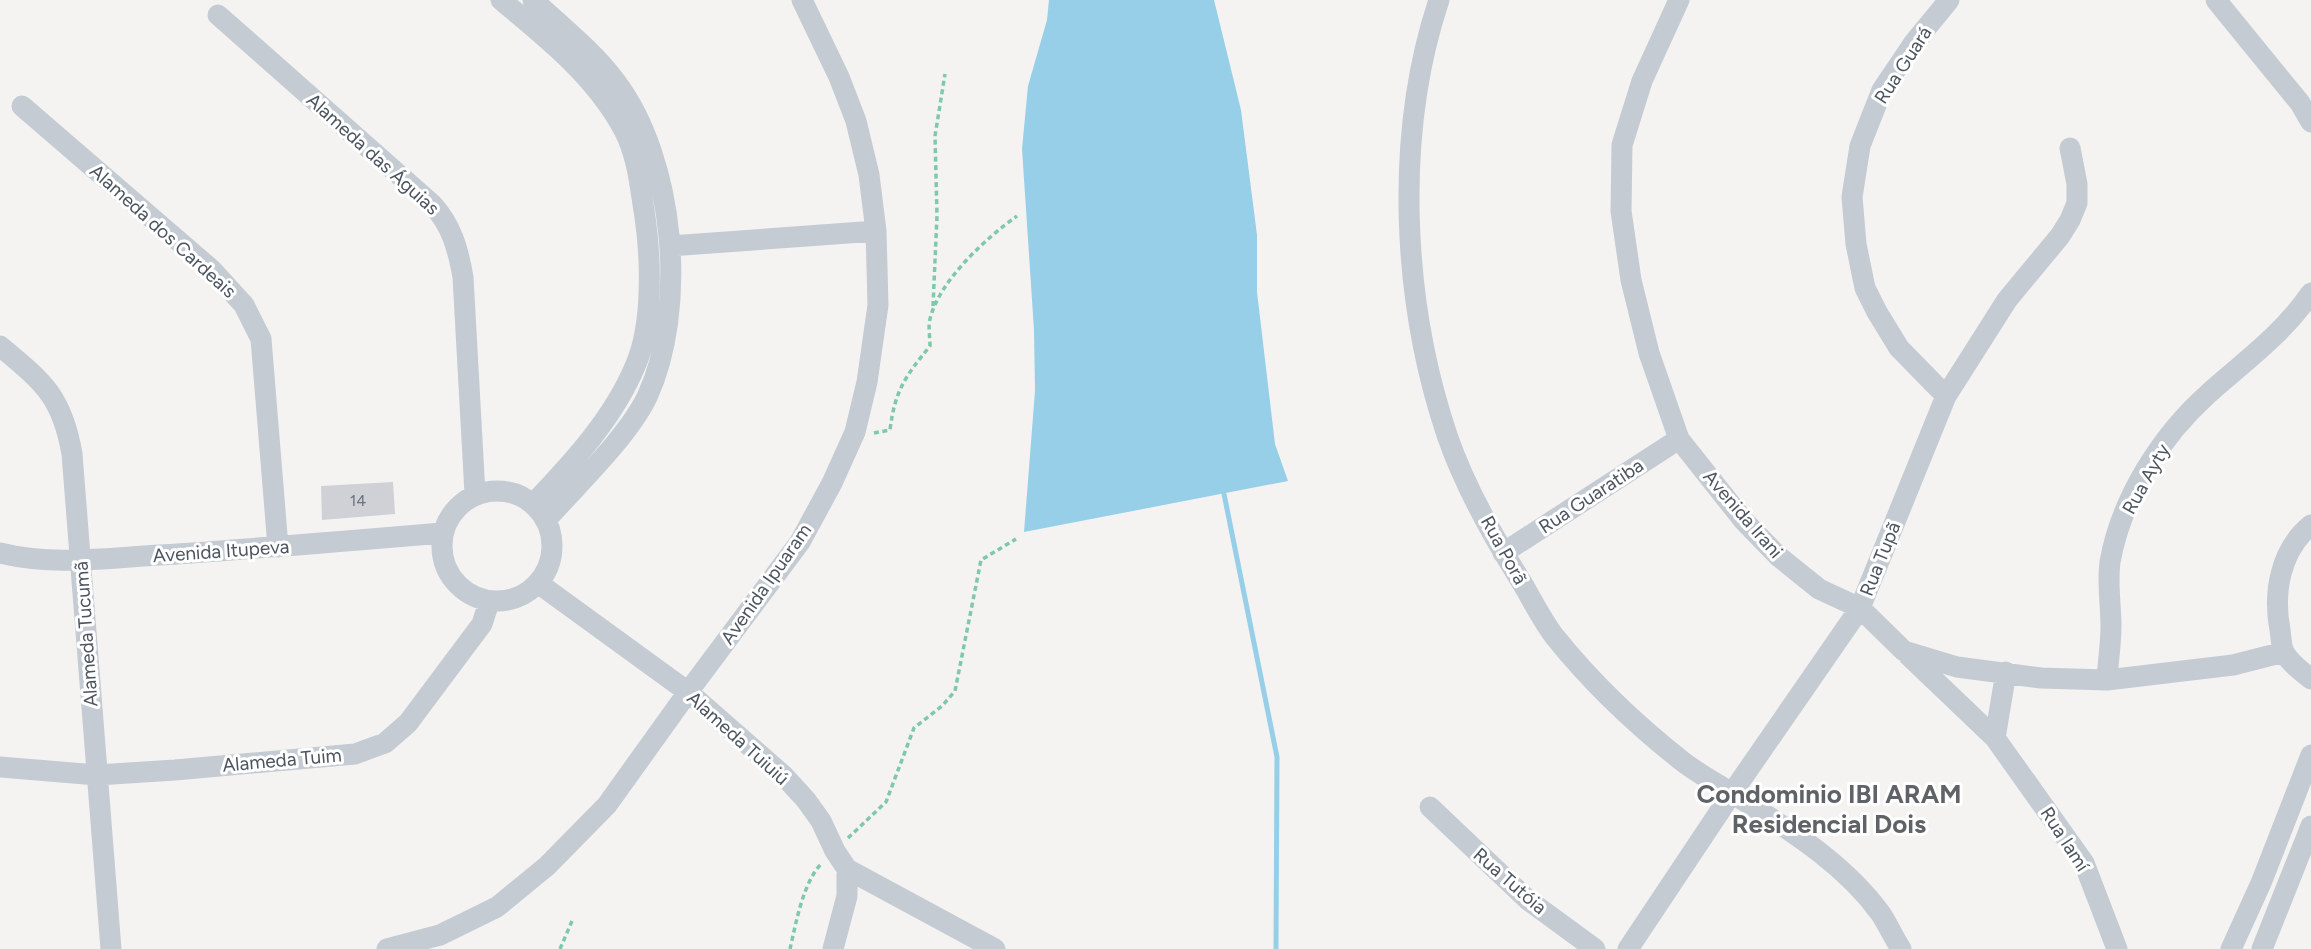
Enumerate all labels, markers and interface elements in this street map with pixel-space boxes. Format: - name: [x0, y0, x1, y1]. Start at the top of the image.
- street label: Rua Guará: [1869, 22, 1937, 108]
- street label: Alameda das Águias: [302, 88, 444, 220]
- street label: Alameda dos Cardeais: [85, 159, 241, 303]
- street label: Rua Ayty: [2117, 440, 2175, 518]
- street label: Rua Guaratiba: [1534, 454, 1648, 538]
- street label: Avenida Irani: [1698, 465, 1788, 563]
- house number: 14: [350, 491, 366, 510]
- street label: Rua Porã: [1476, 512, 1532, 588]
- street label: Avenida Ipuaram: [716, 519, 816, 649]
- street label: Rua Tupã: [1855, 519, 1905, 599]
- street label: Avenida Itupeva: [152, 535, 290, 567]
- street label: Alameda Tucumã: [69, 561, 103, 707]
- street label: Alameda Tuiuiú: [682, 686, 794, 790]
- street label: Alameda Tuim: [221, 743, 343, 777]
- district label: Condominio IBI ARAM Residencial Dois: [1696, 778, 1962, 840]
- street label: Rua Iamí: [2036, 802, 2095, 877]
- street label: Rua Tutóia: [1469, 843, 1551, 919]

